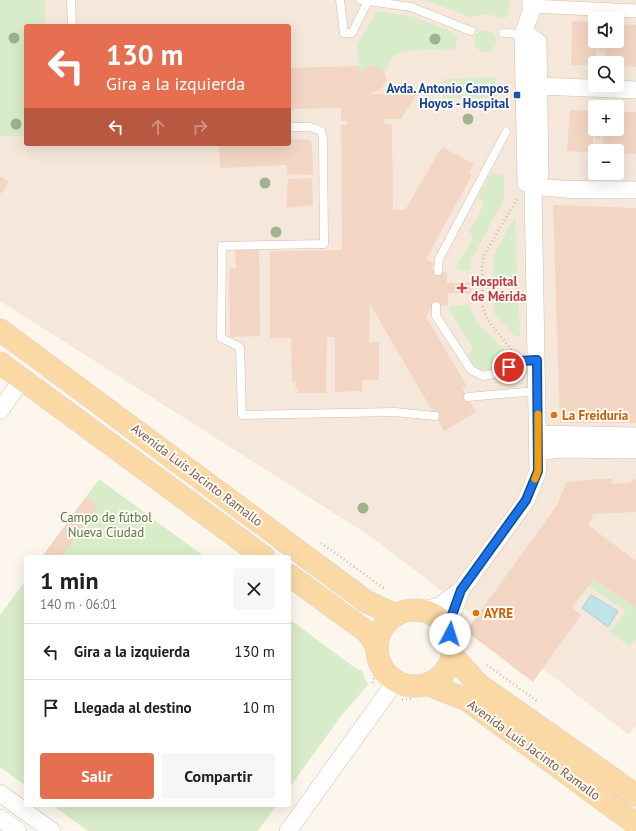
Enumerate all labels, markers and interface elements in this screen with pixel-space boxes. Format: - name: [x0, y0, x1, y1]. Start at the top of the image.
- map controls: [588, 12, 624, 180]
- button: sound: [588, 12, 624, 48]
- text: 130 m: [106, 36, 183, 73]
- icon: left: [40, 40, 92, 92]
- button: search: [588, 56, 624, 92]
- text: Gira a la izquierda: [106, 72, 245, 95]
- place label: Avda. Antonio Campos Hoyos - Hospital: [387, 80, 510, 112]
- marker: Avda. Antonio Campos Hoyos - Hospital: [512, 90, 522, 100]
- button: +: [588, 100, 624, 136]
- icon: left: [105, 116, 127, 138]
- icon: ahead: [147, 116, 169, 138]
- icon: right: [189, 116, 211, 138]
- button: −: [588, 144, 624, 180]
- place label: Hospital de Mérida: [471, 273, 526, 305]
- marker: Hospital de Mérida: [456, 282, 468, 294]
- pin: [492, 350, 526, 384]
- icon: arrive: [498, 356, 520, 378]
- place label: La Freiduría: [562, 407, 628, 424]
- marker: La Freiduría: [549, 410, 559, 420]
- street label: Avenida Luis Jacinto Ramallo: [128, 420, 266, 530]
- park label: Campo de fútbol Nueva Ciudad: [60, 509, 152, 541]
- text: 1 min: [40, 565, 99, 596]
- button: close: [233, 568, 275, 610]
- text: 140 m · 06:01: [40, 596, 117, 613]
- place label: AYRE: [484, 605, 513, 622]
- marker: AYRE: [471, 608, 481, 618]
- position arrow: [429, 613, 471, 655]
- icon: left: [40, 641, 62, 663]
- text: Gira a la izquierda: [74, 642, 190, 661]
- text: 130 m: [234, 642, 275, 661]
- street label: Avenida Luis Jacinto Ramallo: [464, 696, 604, 804]
- icon: arrive: [40, 697, 62, 719]
- text: Llegada al destino: [74, 698, 192, 717]
- text: 10 m: [242, 698, 275, 717]
- button: Salir: [40, 753, 154, 799]
- button: Compartir: [162, 753, 275, 799]

